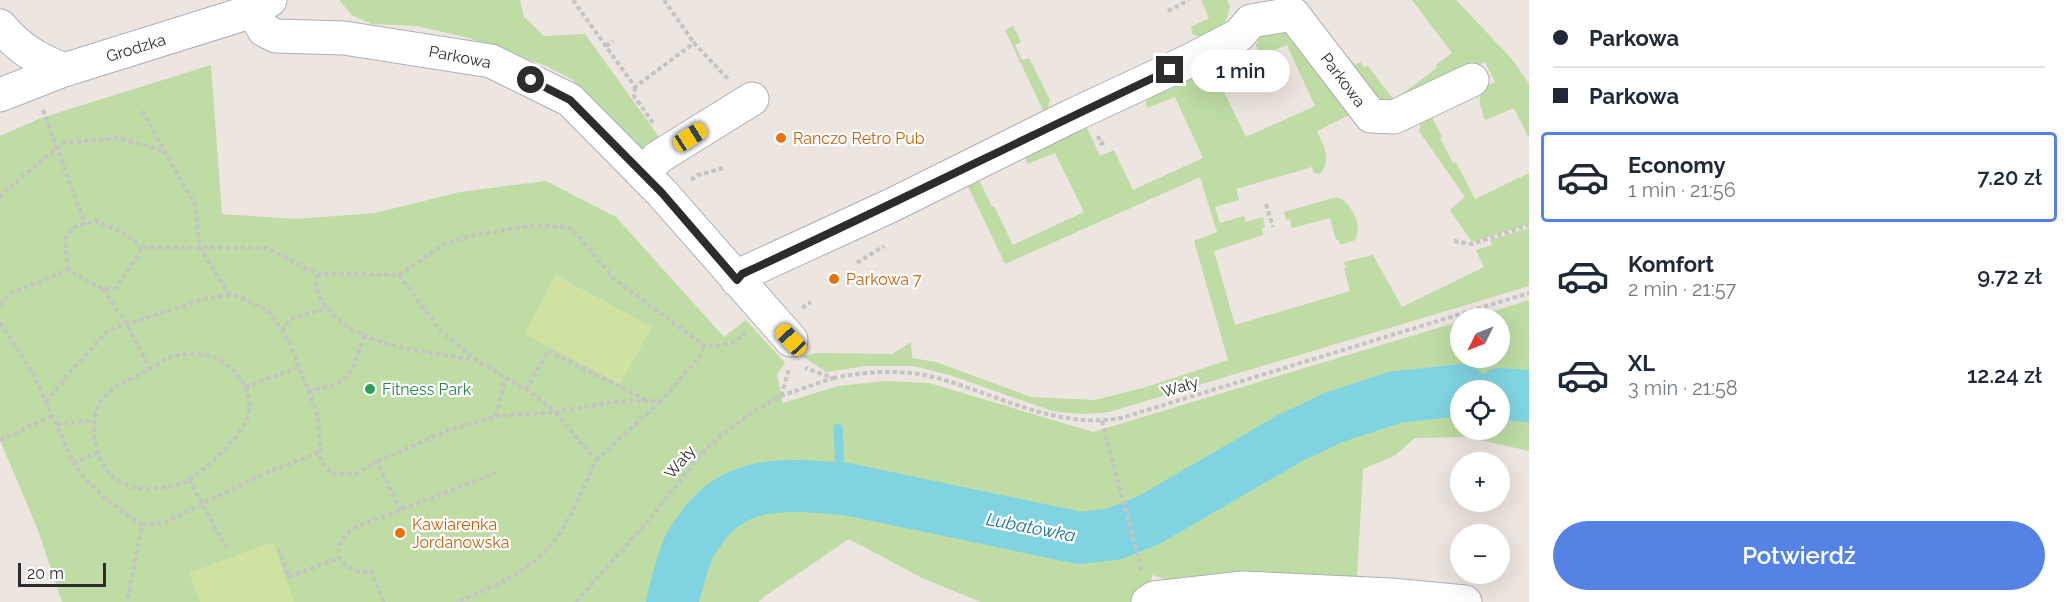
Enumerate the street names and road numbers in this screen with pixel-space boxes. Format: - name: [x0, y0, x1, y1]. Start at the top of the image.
- street label: Grodzka: [104, 30, 168, 66]
- street label: Parkowa: [427, 42, 493, 72]
- street label: Parkowa: [1316, 49, 1370, 111]
- street label: Wały: [1159, 372, 1201, 402]
- street label: Wały: [661, 441, 700, 483]

